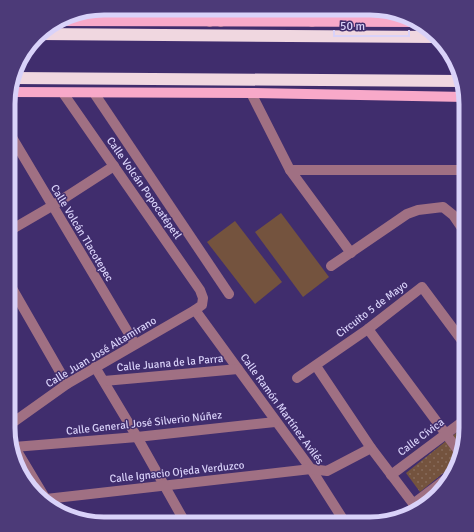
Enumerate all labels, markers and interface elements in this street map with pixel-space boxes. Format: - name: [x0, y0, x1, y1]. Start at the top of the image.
- scale bar: [334, 12, 409, 38]
- text: 50 m: [340, 19, 365, 34]
- street label: Calle Volcán Popocatépetl: [104, 134, 184, 242]
- street label: Calle Volcán Tlacotepec: [48, 182, 116, 284]
- street label: Circuito 5 de Mayo: [334, 278, 411, 340]
- street label: Calle Juan José Altamirano: [43, 314, 159, 390]
- street label: Calle Ramón Martínez Avilés: [237, 351, 327, 467]
- street label: Calle Juana de la Parra: [116, 352, 224, 374]
- street label: Calle General José Silverio Núñez: [65, 408, 223, 438]
- street label: Calle Cívica: [395, 415, 447, 459]
- street label: Calle Ignacio Ojeda Verduzco: [109, 458, 245, 486]

